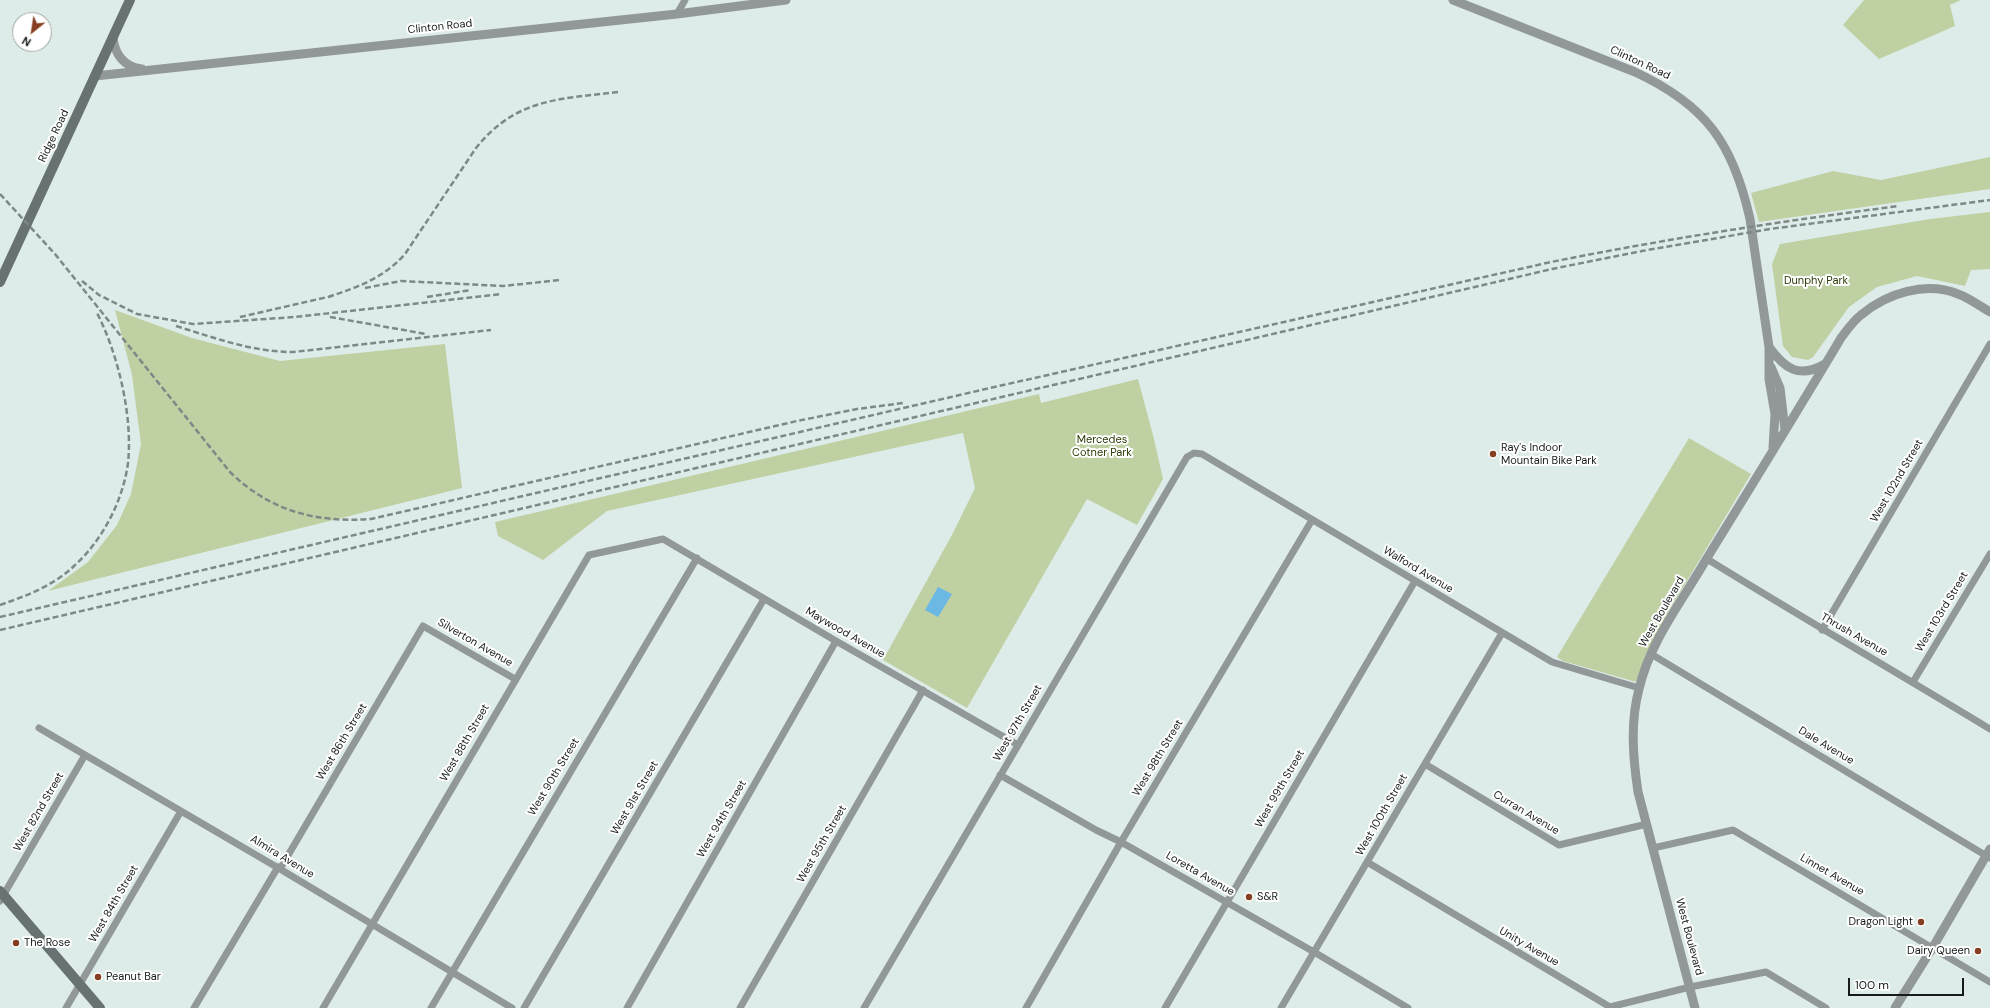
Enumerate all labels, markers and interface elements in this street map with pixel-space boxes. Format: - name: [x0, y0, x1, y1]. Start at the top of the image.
- north arrow: [12, 12, 52, 52]
- street label: Clinton Road: [407, 17, 473, 37]
- text: N: [20, 33, 33, 50]
- street label: Clinton Road: [1608, 43, 1672, 83]
- street label: Ridge Road: [36, 107, 72, 165]
- park label: Dunphy Park: [1784, 274, 1848, 288]
- park label: Mercedes Cotner Park: [1072, 433, 1132, 459]
- street label: West 102nd Street: [1868, 437, 1926, 525]
- place label: Ray's Indoor Mountain Bike Park: [1501, 441, 1597, 467]
- marker: Ray's Indoor Mountain Bike Park: [1488, 449, 1498, 459]
- street label: Walford Avenue: [1380, 544, 1456, 596]
- street label: West 103rd Street: [1913, 570, 1971, 654]
- street label: West Boulevard: [1637, 574, 1687, 650]
- street label: Maywood Avenue: [803, 605, 887, 661]
- street label: Thrush Avenue: [1818, 611, 1890, 659]
- street label: Silverton Avenue: [435, 616, 515, 670]
- street label: West 97th Street: [991, 682, 1045, 764]
- street label: West 86th Street: [314, 701, 370, 783]
- street label: West 88th Street: [438, 702, 492, 784]
- street label: West 98th Street: [1130, 717, 1186, 799]
- street label: Dale Avenue: [1796, 724, 1856, 768]
- street label: West 90th Street: [526, 736, 582, 818]
- street label: West 99th Street: [1252, 748, 1308, 830]
- street label: West 91st Street: [609, 759, 661, 837]
- street label: West 82nd Street: [11, 770, 67, 854]
- street label: West 100th Street: [1353, 772, 1411, 858]
- street label: West 94th Street: [694, 778, 750, 860]
- street label: Curran Avenue: [1490, 788, 1562, 838]
- street label: West 95th Street: [794, 803, 850, 885]
- street label: Almira Avenue: [248, 833, 316, 881]
- street label: Loretta Avenue: [1163, 849, 1237, 899]
- street label: Linnet Avenue: [1798, 851, 1866, 899]
- street label: West 84th Street: [87, 863, 141, 945]
- place label: S&R: [1257, 890, 1278, 904]
- marker: S&R: [1244, 892, 1254, 902]
- street label: West Boulevard: [1672, 897, 1706, 977]
- place label: Dragon Light: [1848, 915, 1913, 929]
- marker: Dragon Light: [1916, 917, 1926, 927]
- street label: Unity Avenue: [1497, 925, 1561, 969]
- place label: The Rose: [24, 936, 70, 950]
- marker: The Rose: [11, 938, 21, 948]
- place label: Dairy Queen: [1907, 944, 1970, 958]
- marker: Dairy Queen: [1973, 946, 1983, 956]
- place label: Peanut Bar: [106, 970, 161, 984]
- scale bar: [1850, 970, 1966, 996]
- marker: Peanut Bar: [93, 972, 103, 982]
- text: 100 m: [1855, 977, 1889, 993]

